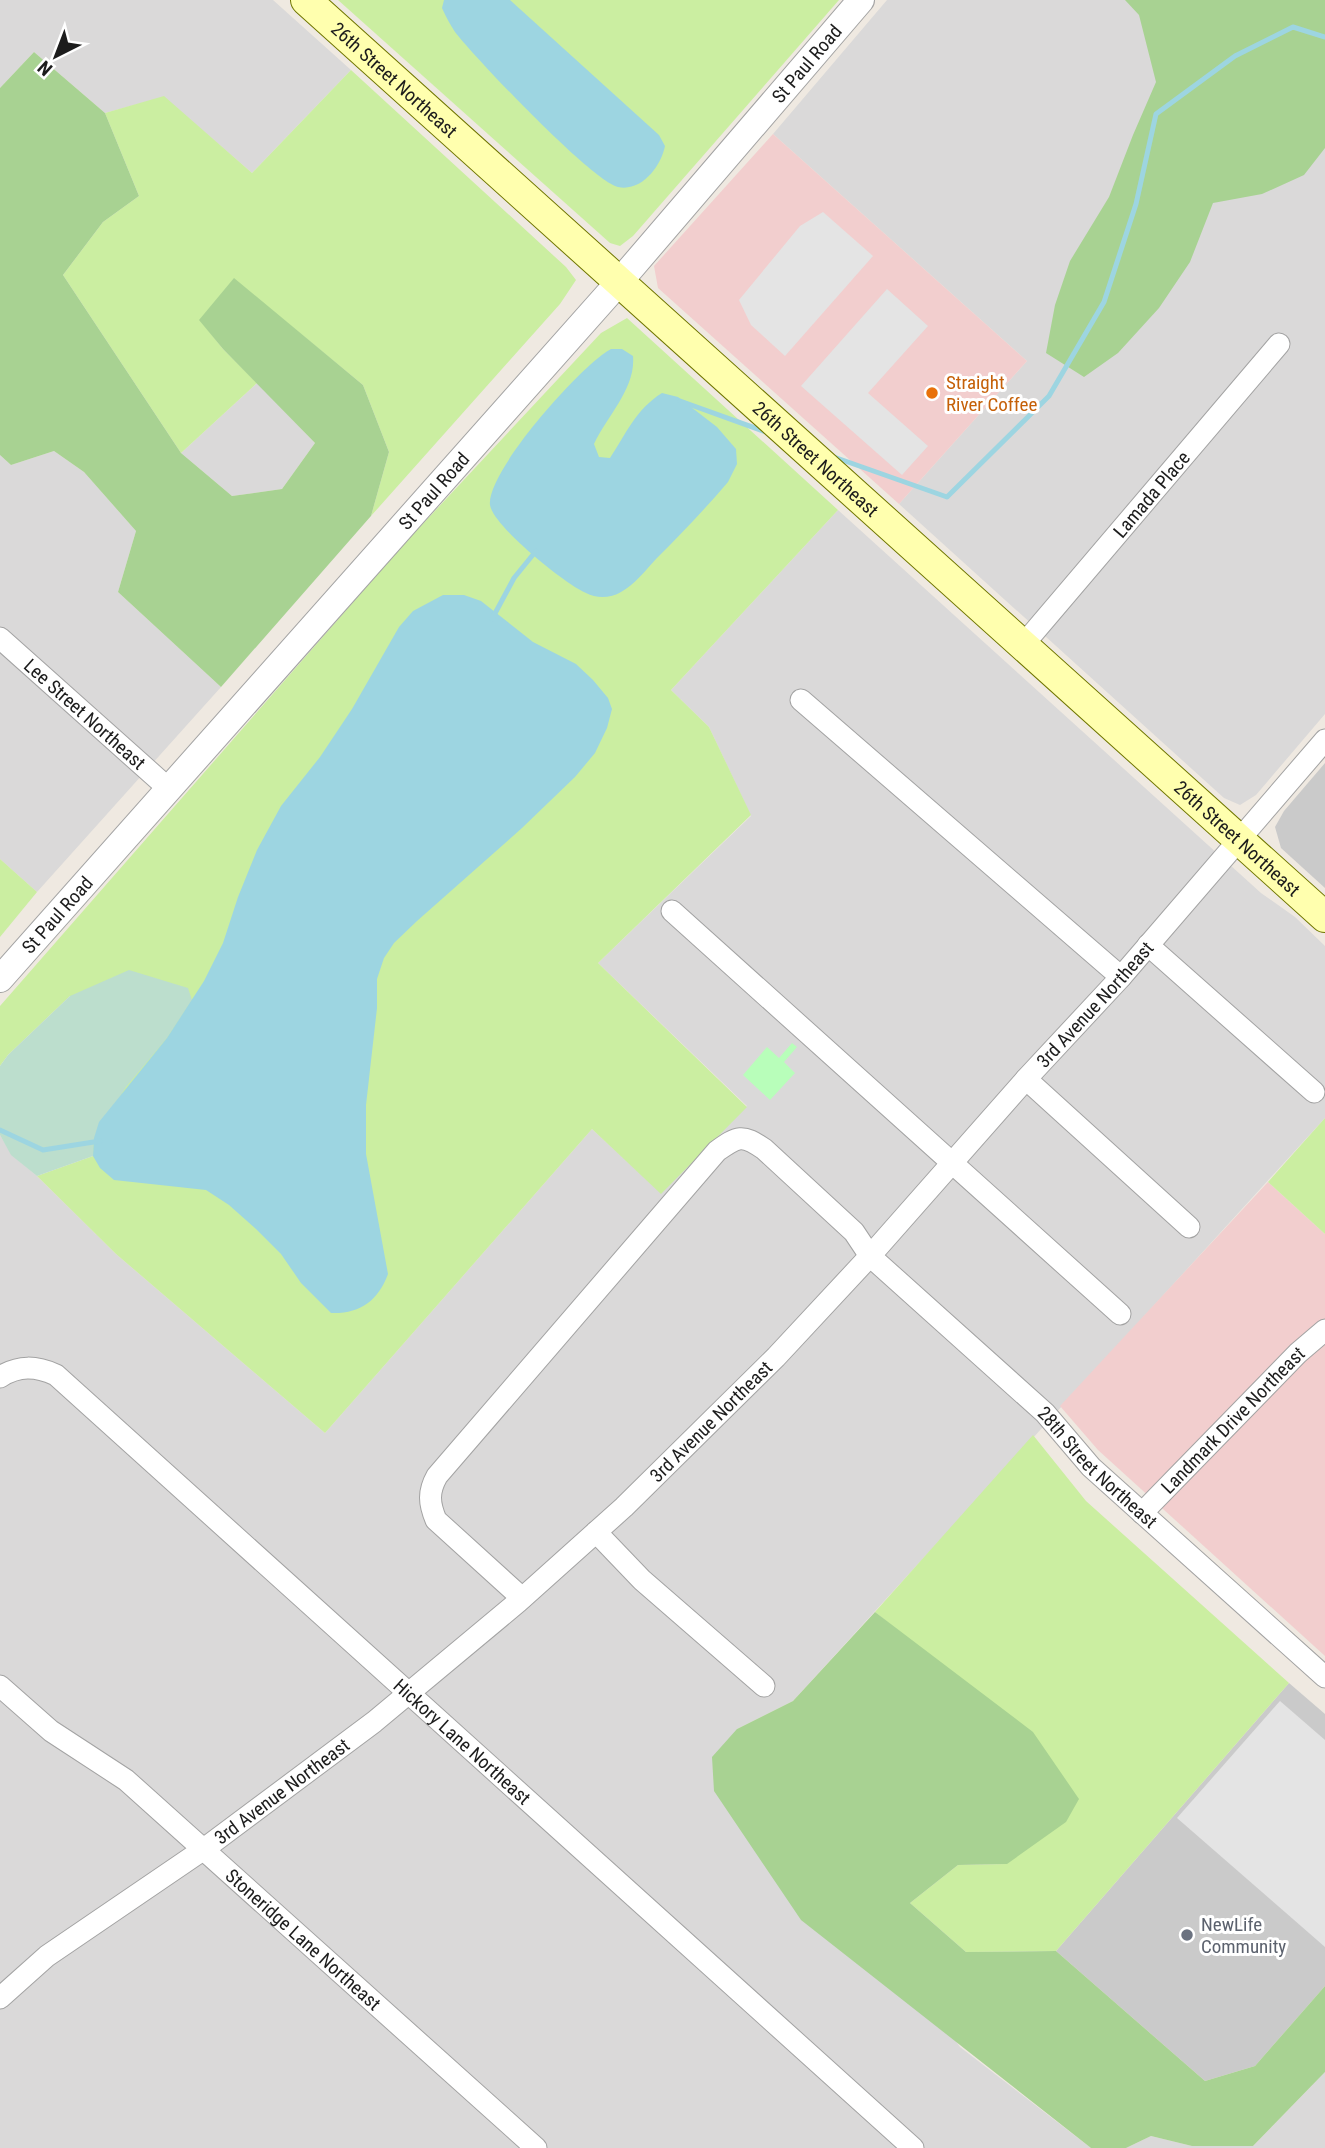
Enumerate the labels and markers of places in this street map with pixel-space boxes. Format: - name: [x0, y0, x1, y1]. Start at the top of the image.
- place label: Straight River Coffee: [946, 371, 1038, 416]
- marker: Straight River Coffee: [924, 385, 940, 401]
- place label: NewLife Community: [1201, 1913, 1286, 1958]
- marker: NewLife Community: [1179, 1927, 1195, 1943]

